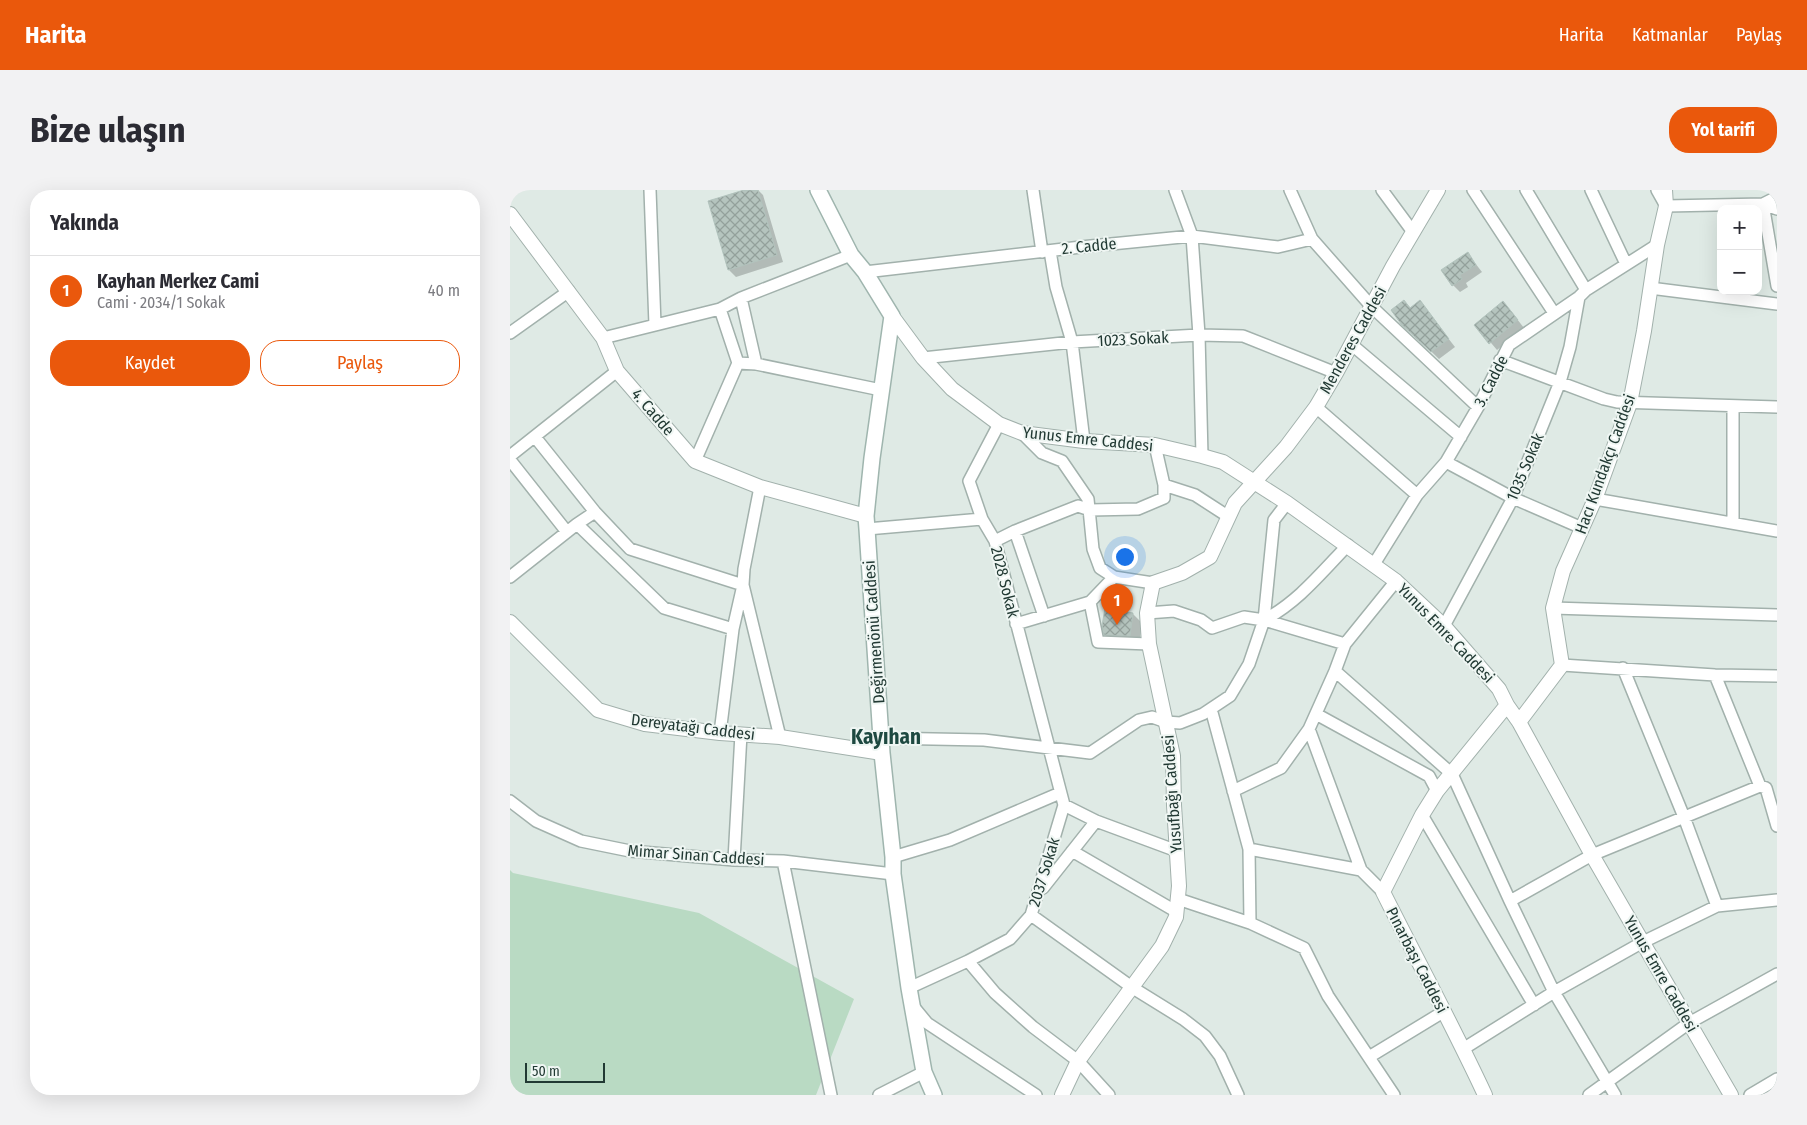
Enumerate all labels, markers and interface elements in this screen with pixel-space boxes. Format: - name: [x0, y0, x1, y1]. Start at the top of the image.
- text: Harita: [25, 21, 87, 49]
- text: Harita: [1559, 24, 1604, 46]
- text: Katmanlar: [1632, 24, 1708, 46]
- text: Paylaş: [1736, 24, 1782, 46]
- button: Yol tarifi: [1669, 107, 1777, 153]
- text: Bize ulaşın: [30, 109, 185, 151]
- map controls: [1717, 205, 1762, 295]
- button: +: [1717, 205, 1762, 250]
- text: Yakında: [50, 210, 119, 236]
- street label: 2. Cadde: [1061, 234, 1117, 258]
- button: −: [1717, 250, 1762, 295]
- text: Kayhan Merkez Cami: [97, 270, 259, 293]
- text: 1: [63, 281, 69, 300]
- text: 40 m: [428, 281, 460, 300]
- street label: Menderes Caddesi: [1316, 283, 1390, 397]
- text: Cami · 2034/1 Sokak: [97, 293, 225, 312]
- street label: 1023 Sokak: [1097, 328, 1170, 350]
- button: Kaydet: [50, 340, 250, 386]
- button: Paylaş: [260, 340, 460, 386]
- street label: 3. Cadde: [1470, 352, 1512, 410]
- street label: 4. Cadde: [628, 385, 679, 439]
- street label: Hacı Kundakçı Caddesi: [1571, 391, 1639, 537]
- street label: Yunus Emre Caddesi: [1022, 423, 1154, 455]
- street label: 1035 Sokak: [1502, 430, 1548, 504]
- street label: 2028 Sokak: [987, 544, 1023, 620]
- your location: [1112, 544, 1138, 570]
- street label: Değirmenönü Caddesi: [860, 560, 888, 704]
- street label: Yunus Emre Caddesi: [1394, 579, 1498, 687]
- pin: 1: [1101, 584, 1133, 625]
- street label: Dereyatağı Caddesi: [630, 710, 756, 744]
- district label: Kayıhan: [851, 724, 921, 750]
- street label: Yusufbağı Caddesi: [1158, 734, 1186, 854]
- street label: 2037 Sokak: [1024, 835, 1064, 909]
- street label: Mimar Sinan Caddesi: [627, 841, 765, 869]
- street label: Pınarbaşı Caddesi: [1382, 904, 1452, 1016]
- street label: Yunus Emre Caddesi: [1620, 912, 1702, 1036]
- scale bar: [525, 1060, 605, 1083]
- text: 50 m: [532, 1063, 560, 1080]

